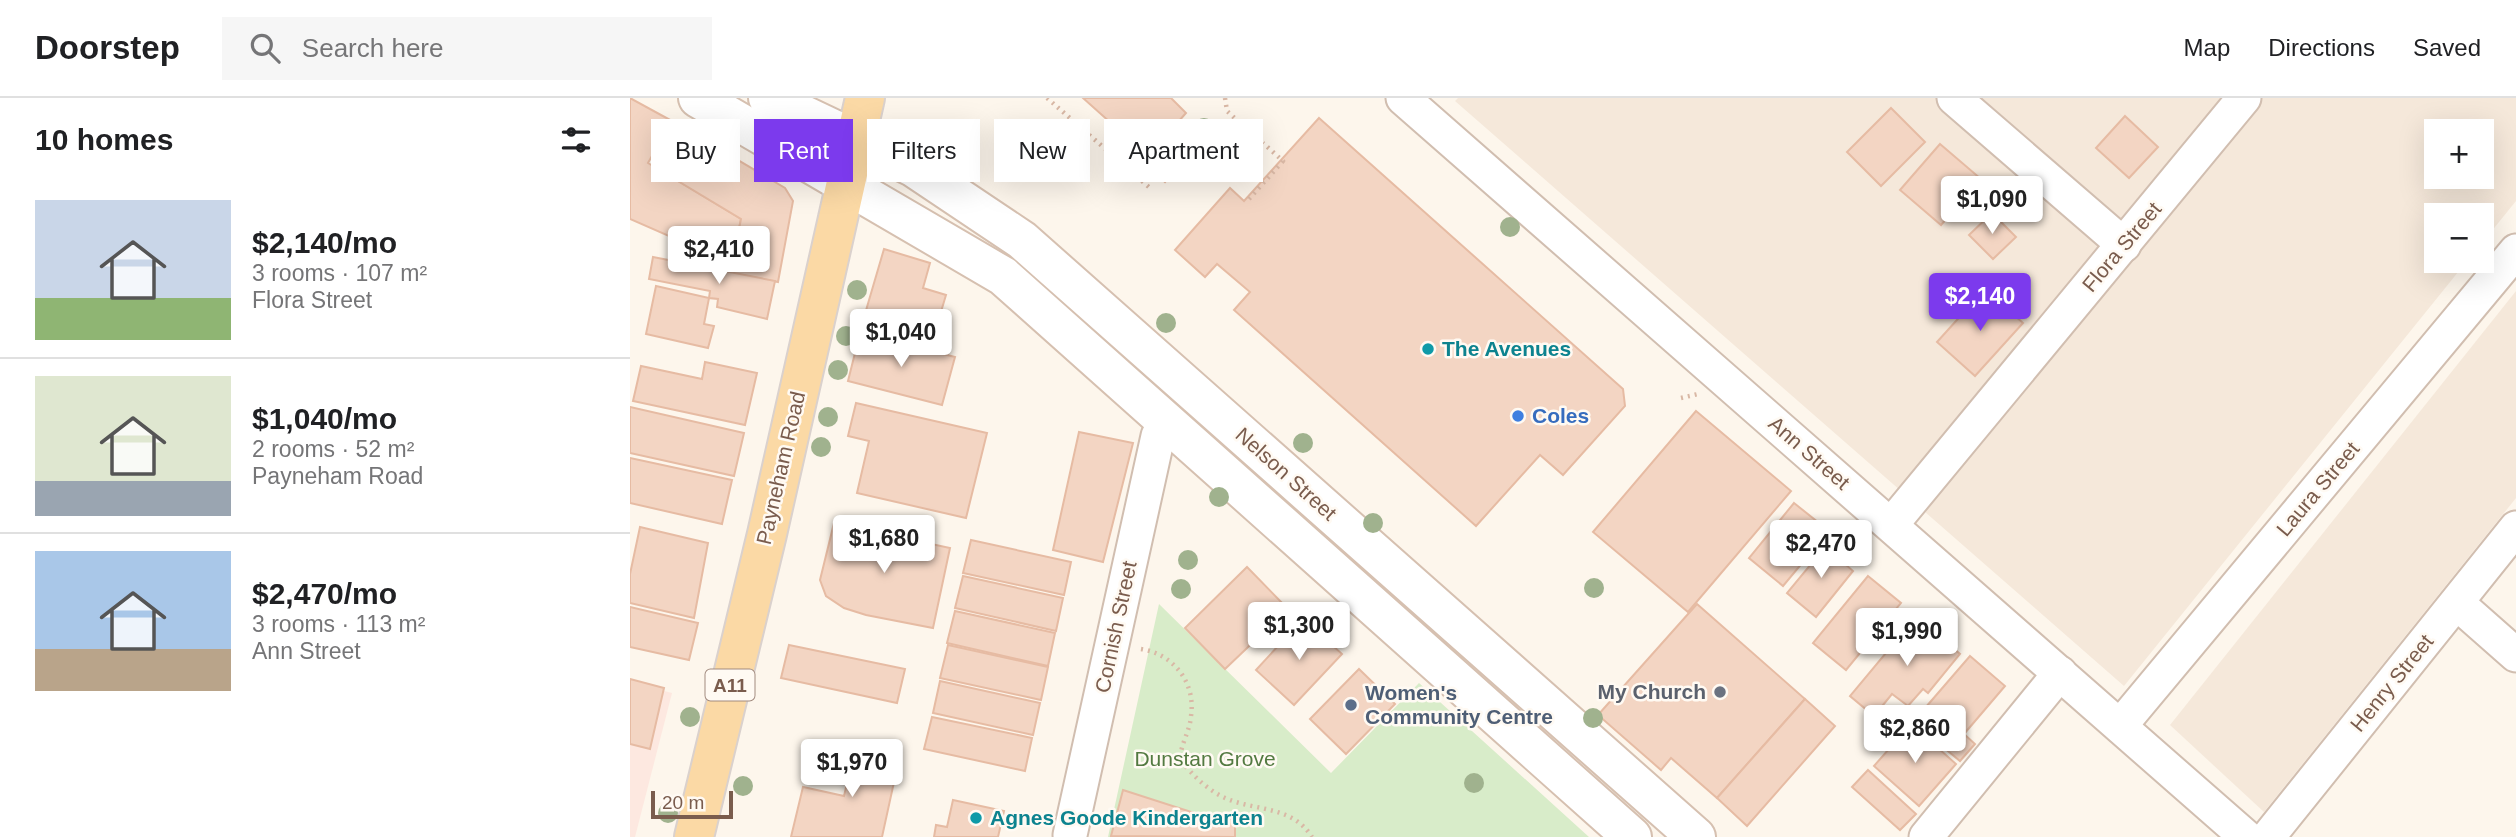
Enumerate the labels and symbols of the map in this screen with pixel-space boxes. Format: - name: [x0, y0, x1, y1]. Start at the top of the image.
- pin: $1,090: [1935, 176, 2049, 236]
- street label: Flora Street: [2078, 197, 2166, 296]
- pin: $2,410: [662, 226, 776, 286]
- pin: $2,140: [1923, 274, 2037, 333]
- pin: $1,040: [844, 310, 958, 369]
- place label: The Avenues: [1442, 337, 1571, 360]
- marker: The Avenues: [1420, 341, 1436, 357]
- street label: Payneham Road: [752, 389, 809, 547]
- place label: Coles: [1532, 404, 1589, 427]
- marker: Coles: [1510, 408, 1526, 424]
- street label: Ann Street: [1764, 411, 1854, 494]
- street label: Nelson Street: [1231, 423, 1341, 525]
- street label: Laura Street: [2272, 437, 2364, 540]
- pin: $1,680: [827, 516, 941, 575]
- pin: $2,470: [1764, 520, 1878, 580]
- street label: Cornish Street: [1090, 559, 1141, 695]
- pin: $1,300: [1242, 602, 1356, 662]
- pin: $1,990: [1850, 608, 1964, 668]
- street label: Henry Street: [2346, 630, 2438, 736]
- road number: A11: [706, 670, 754, 700]
- place label: My Church: [1597, 680, 1706, 703]
- place label: Women's Community Centre: [1365, 681, 1553, 728]
- marker: My Church: [1712, 684, 1728, 700]
- marker: Women's Community Centre: [1343, 697, 1359, 713]
- pin: $2,860: [1858, 706, 1972, 765]
- pin: $1,970: [795, 740, 909, 799]
- park label: Dunstan Grove: [1134, 747, 1276, 770]
- scale bar: [651, 788, 733, 820]
- place label: Agnes Goode Kindergarten: [990, 806, 1263, 829]
- marker: Agnes Goode Kindergarten: [968, 810, 984, 826]

